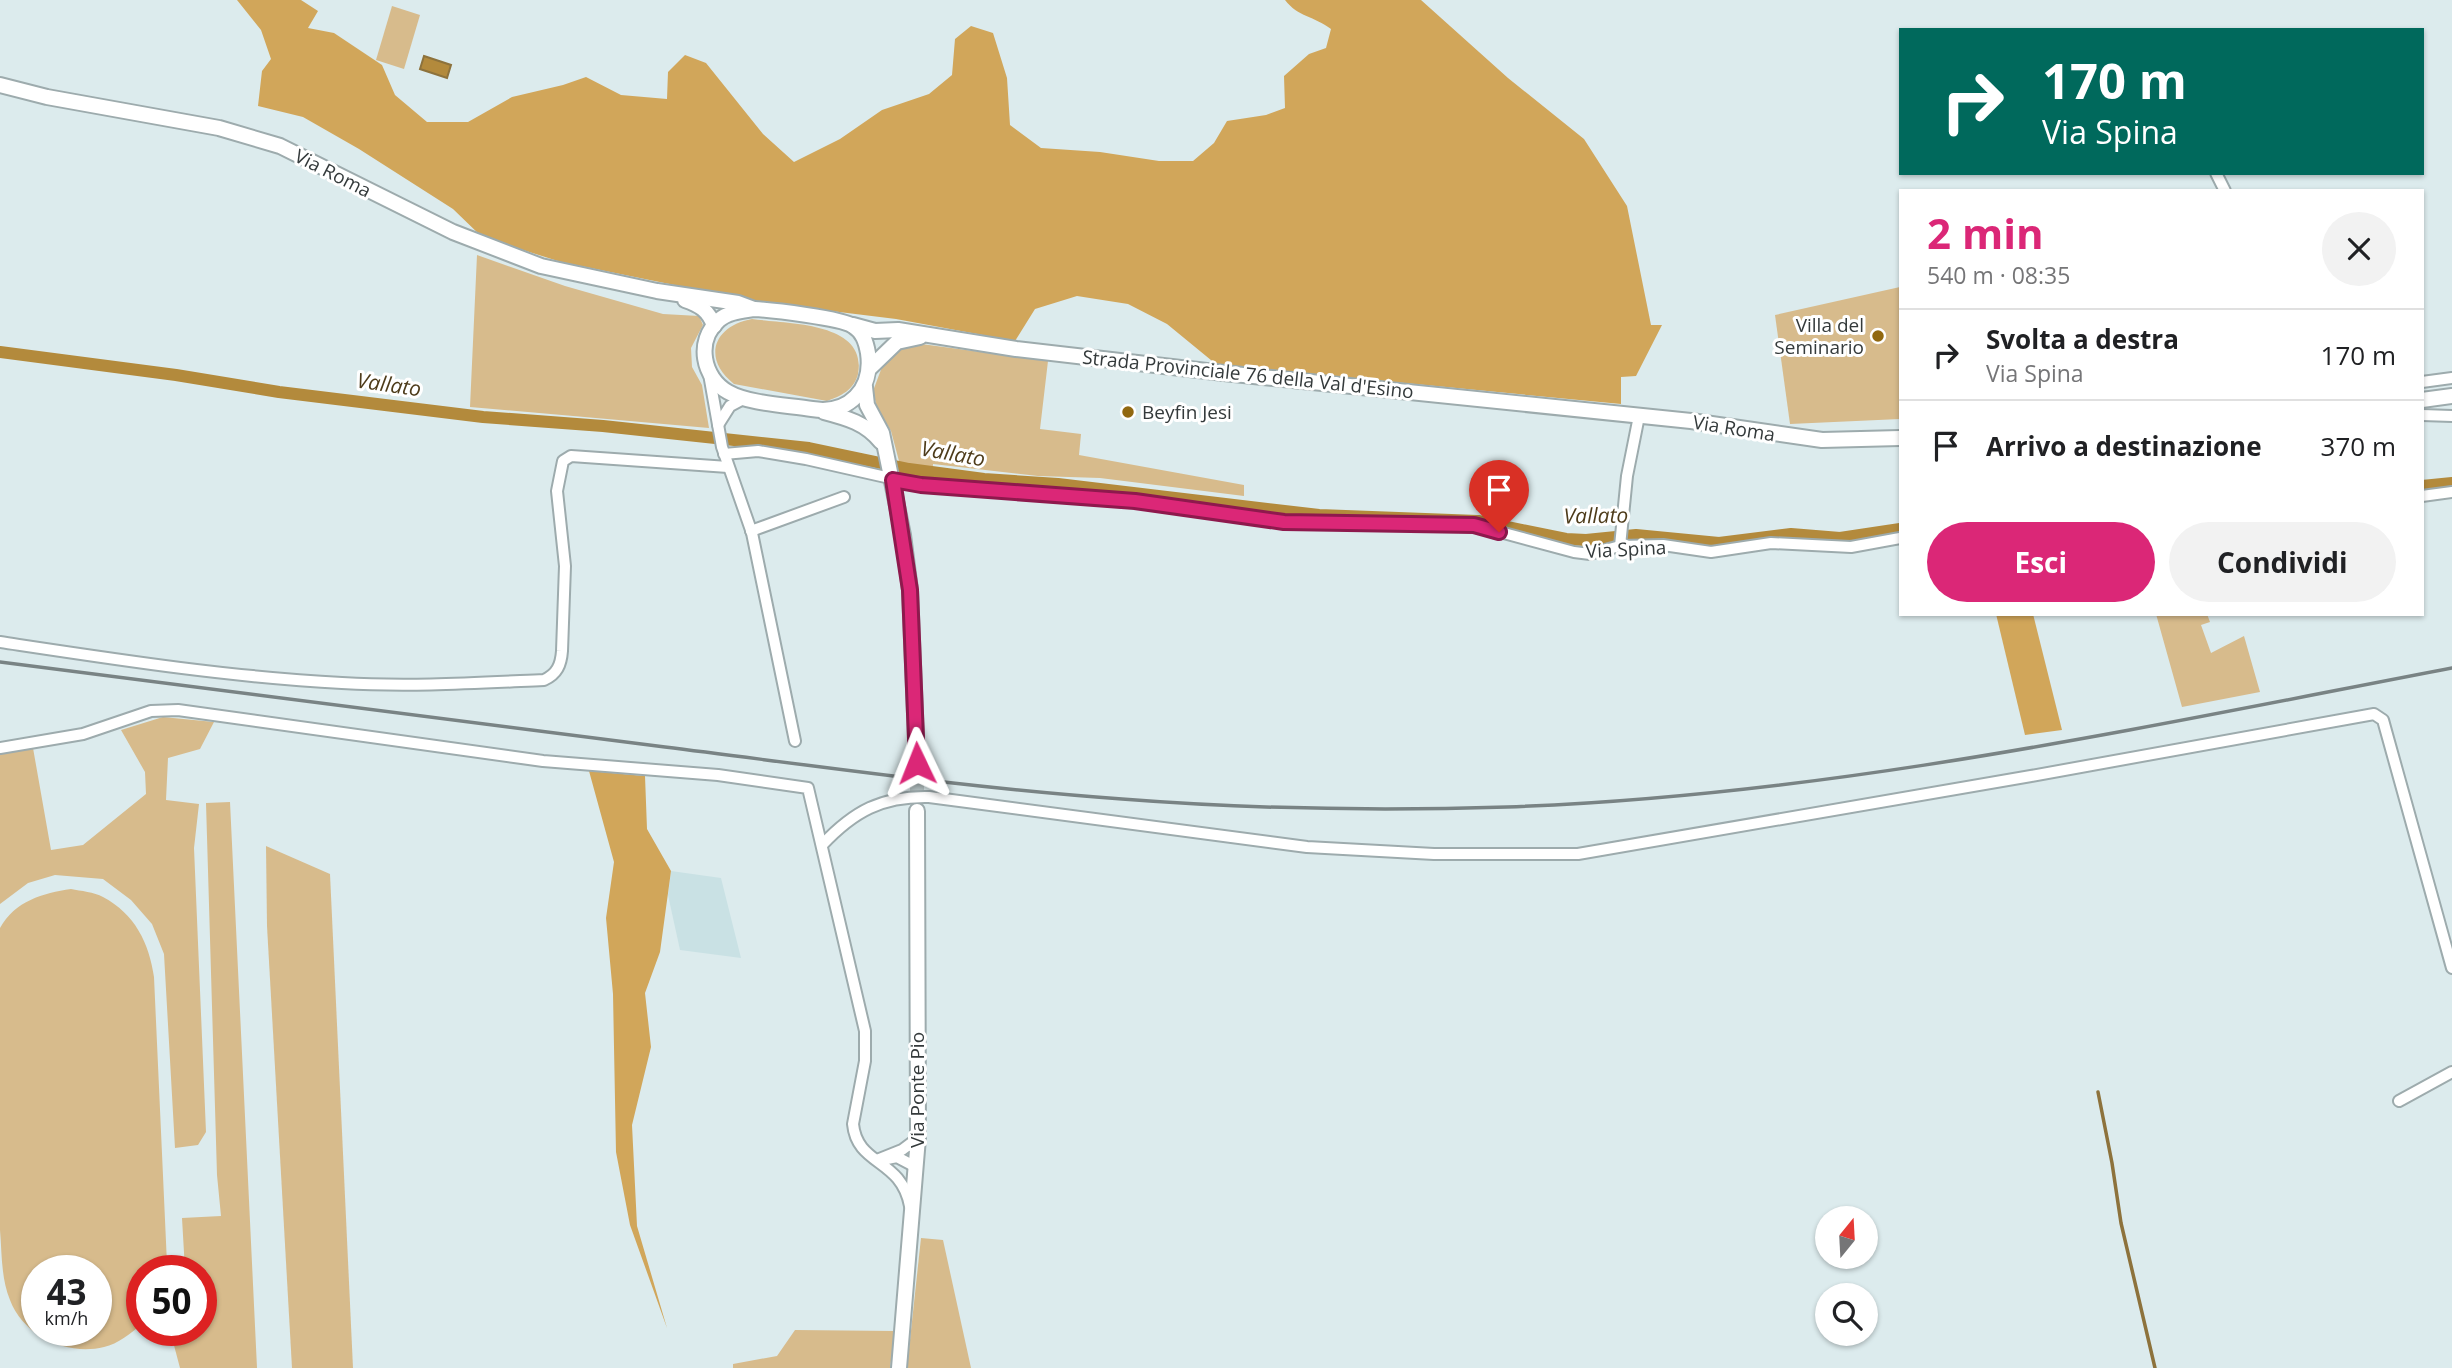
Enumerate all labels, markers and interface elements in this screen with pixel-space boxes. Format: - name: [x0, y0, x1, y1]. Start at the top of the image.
- text: 170 m: [2042, 47, 2187, 113]
- icon: right: [1927, 56, 2018, 147]
- text: Via Spina: [2042, 110, 2178, 153]
- street label: Via Roma: [290, 143, 376, 203]
- text: 2 min: [1927, 204, 2044, 261]
- button: close: [2322, 212, 2396, 286]
- text: 540 m · 08:35: [1927, 259, 2070, 291]
- place label: Villa del Seminario: [1774, 312, 1864, 360]
- text: Svolta a destra: [1986, 321, 2179, 357]
- marker: Villa del Seminario: [1870, 328, 1886, 344]
- icon: right: [1927, 336, 1965, 374]
- text: 170 m: [2321, 337, 2396, 373]
- street label: Strada Provinciale 76 della Val d'Esino: [1081, 344, 1415, 404]
- text: Via Spina: [1986, 357, 2084, 389]
- water label: Vallato: [355, 366, 423, 402]
- place label: Beyfin Jesi: [1142, 399, 1232, 425]
- marker: Beyfin Jesi: [1120, 404, 1136, 420]
- street label: Via Roma: [1691, 409, 1777, 447]
- icon: arrive: [1927, 427, 1965, 465]
- text: Arrivo a destinazione: [1986, 428, 2262, 464]
- text: 370 m: [2321, 428, 2396, 464]
- water label: Vallato: [919, 434, 987, 472]
- pin: [1469, 460, 1529, 532]
- icon: arrive: [1480, 471, 1518, 509]
- water label: Vallato: [1563, 500, 1629, 530]
- button: Esci: [1927, 522, 2155, 602]
- button: Condividi: [2169, 522, 2396, 602]
- street label: Via Spina: [1585, 534, 1667, 564]
- position arrow: [880, 726, 954, 800]
- street label: Via Ponte Pio: [904, 1032, 930, 1148]
- north arrow: [1815, 1206, 1878, 1269]
- map controls: [1815, 1206, 1878, 1346]
- speed limit sign: 50: [126, 1255, 217, 1346]
- text: 43: [46, 1268, 87, 1315]
- button: search: [1815, 1283, 1878, 1346]
- text: km/h: [45, 1306, 88, 1330]

